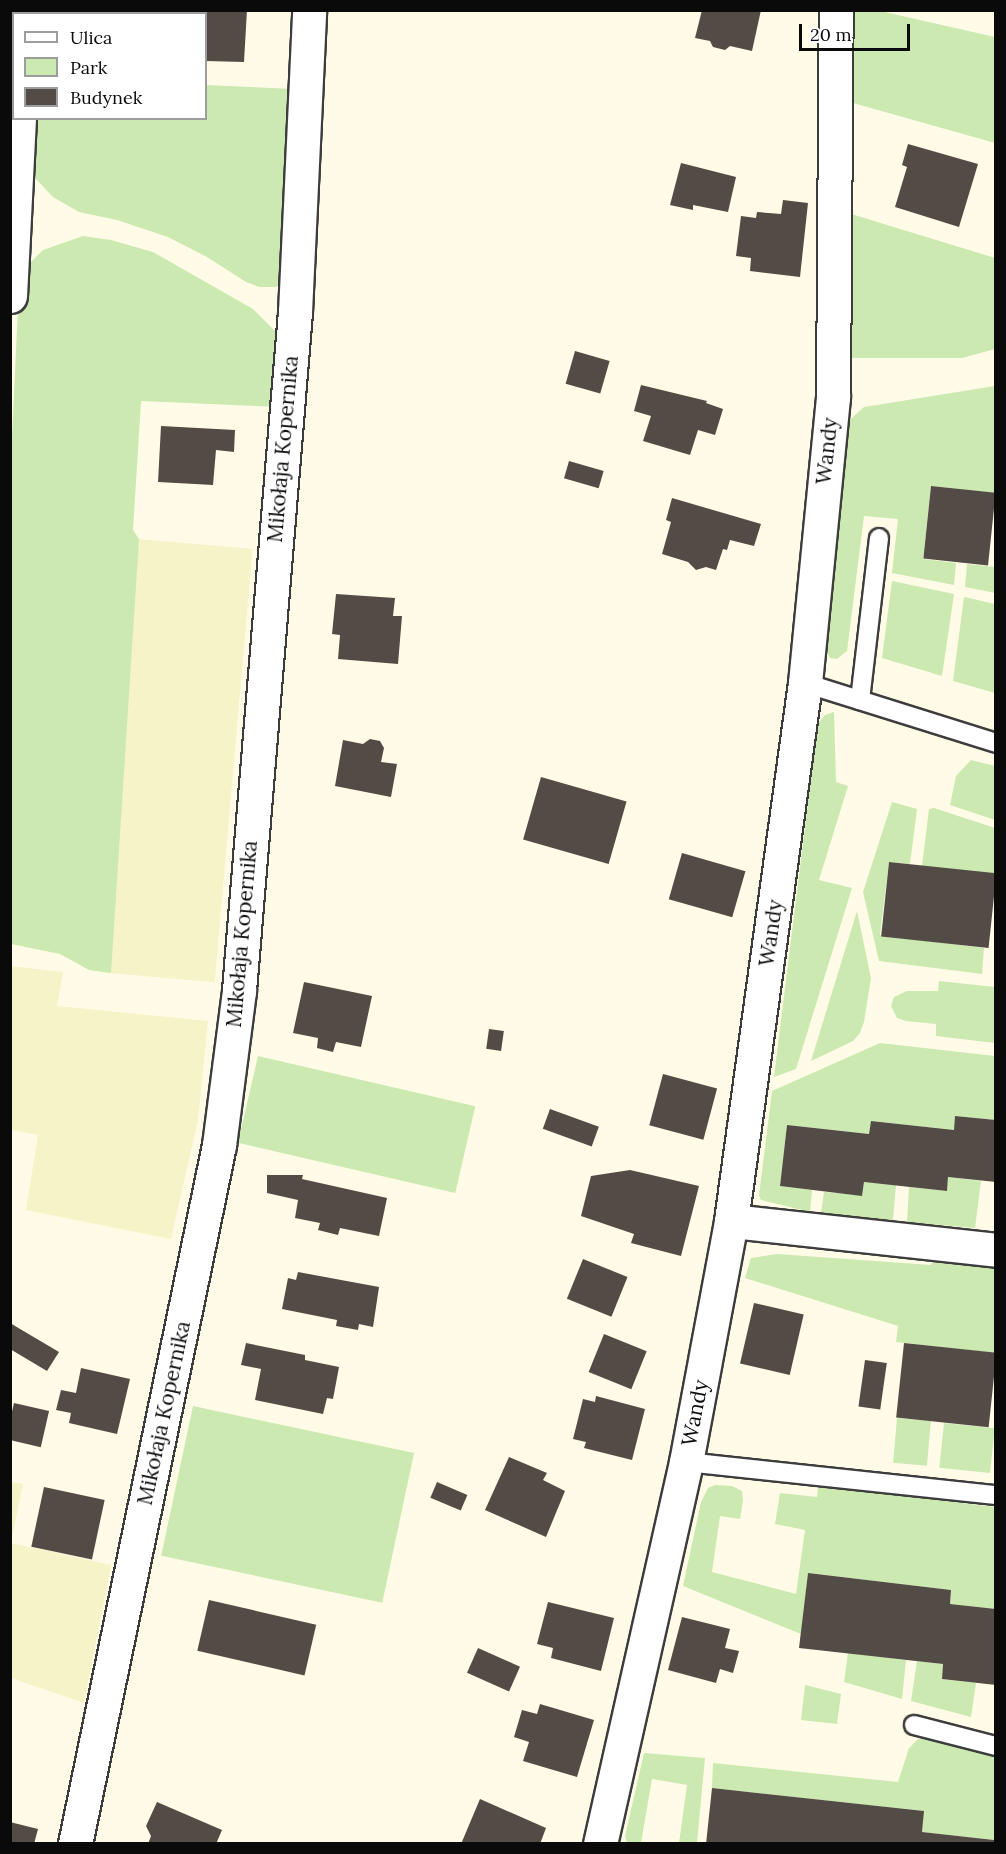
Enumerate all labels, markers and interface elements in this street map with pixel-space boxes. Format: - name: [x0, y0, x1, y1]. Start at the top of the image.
- legend: [12, 12, 207, 120]
- scale bar: [802, 12, 913, 50]
- text: 20 m: [810, 23, 852, 46]
- text: Ulica: [70, 26, 112, 49]
- text: Park: [70, 56, 107, 79]
- text: Budynek: [70, 86, 142, 109]
- street label: Mikołaja Kopernika: [262, 354, 304, 544]
- street label: Wandy: [811, 416, 843, 486]
- street label: Mikołaja Kopernika: [221, 839, 263, 1029]
- street label: Wandy: [754, 898, 788, 968]
- street label: Mikołaja Kopernika: [132, 1319, 196, 1507]
- street label: Wandy: [676, 1378, 714, 1448]

